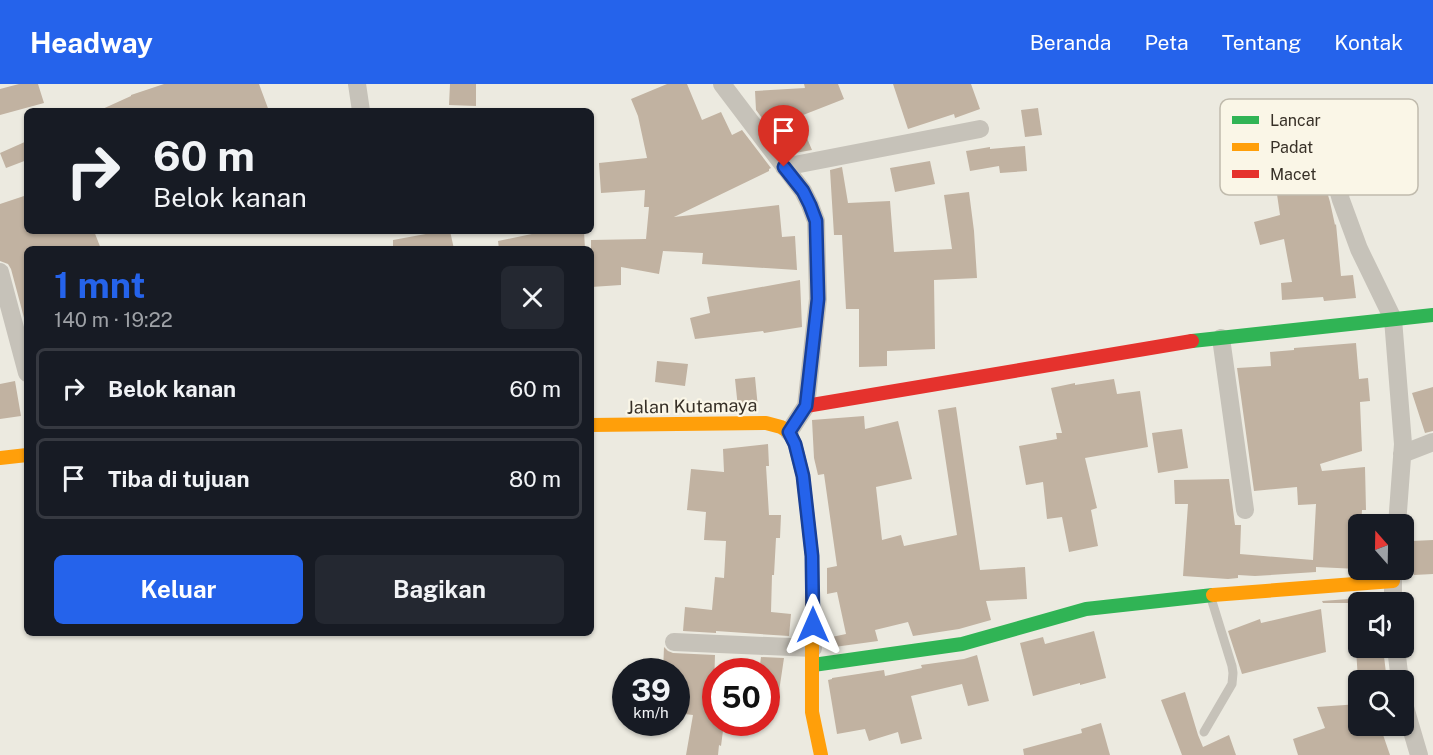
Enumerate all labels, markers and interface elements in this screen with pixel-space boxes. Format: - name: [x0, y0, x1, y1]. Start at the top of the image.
- text: Headway: [30, 26, 153, 59]
- text: Beranda: [1030, 30, 1111, 55]
- text: Peta: [1144, 30, 1189, 55]
- text: Tentang: [1222, 30, 1301, 55]
- text: Kontak: [1334, 30, 1403, 55]
- legend: [1220, 99, 1418, 195]
- pin: [758, 105, 809, 167]
- text: Lancar: [1270, 111, 1321, 130]
- icon: arrive: [767, 114, 800, 147]
- text: 60 m: [153, 131, 255, 180]
- icon: right: [54, 132, 132, 210]
- text: Padat: [1270, 138, 1313, 157]
- text: Macet: [1270, 165, 1317, 184]
- text: Belok kanan: [153, 181, 307, 213]
- text: 1 mnt: [54, 264, 145, 306]
- button: close: [501, 266, 564, 329]
- text: 140 m · 19:22: [54, 308, 173, 332]
- icon: right: [57, 372, 90, 405]
- text: Belok kanan: [108, 376, 236, 402]
- text: 60 m: [510, 376, 561, 402]
- street label: Jalan Kutamaya: [626, 394, 758, 418]
- icon: arrive: [57, 462, 90, 495]
- text: Tiba di tujuan: [108, 466, 249, 492]
- text: 80 m: [509, 466, 561, 492]
- north arrow: [1348, 514, 1414, 580]
- map controls: [1348, 514, 1414, 736]
- button: Keluar: [54, 555, 303, 624]
- button: Bagikan: [315, 555, 564, 624]
- button: sound: [1348, 592, 1414, 658]
- position arrow: [781, 593, 845, 657]
- speed limit sign: 50: [702, 658, 780, 736]
- button: search: [1348, 670, 1414, 736]
- text: 39: [631, 672, 671, 708]
- text: km/h: [633, 704, 669, 721]

